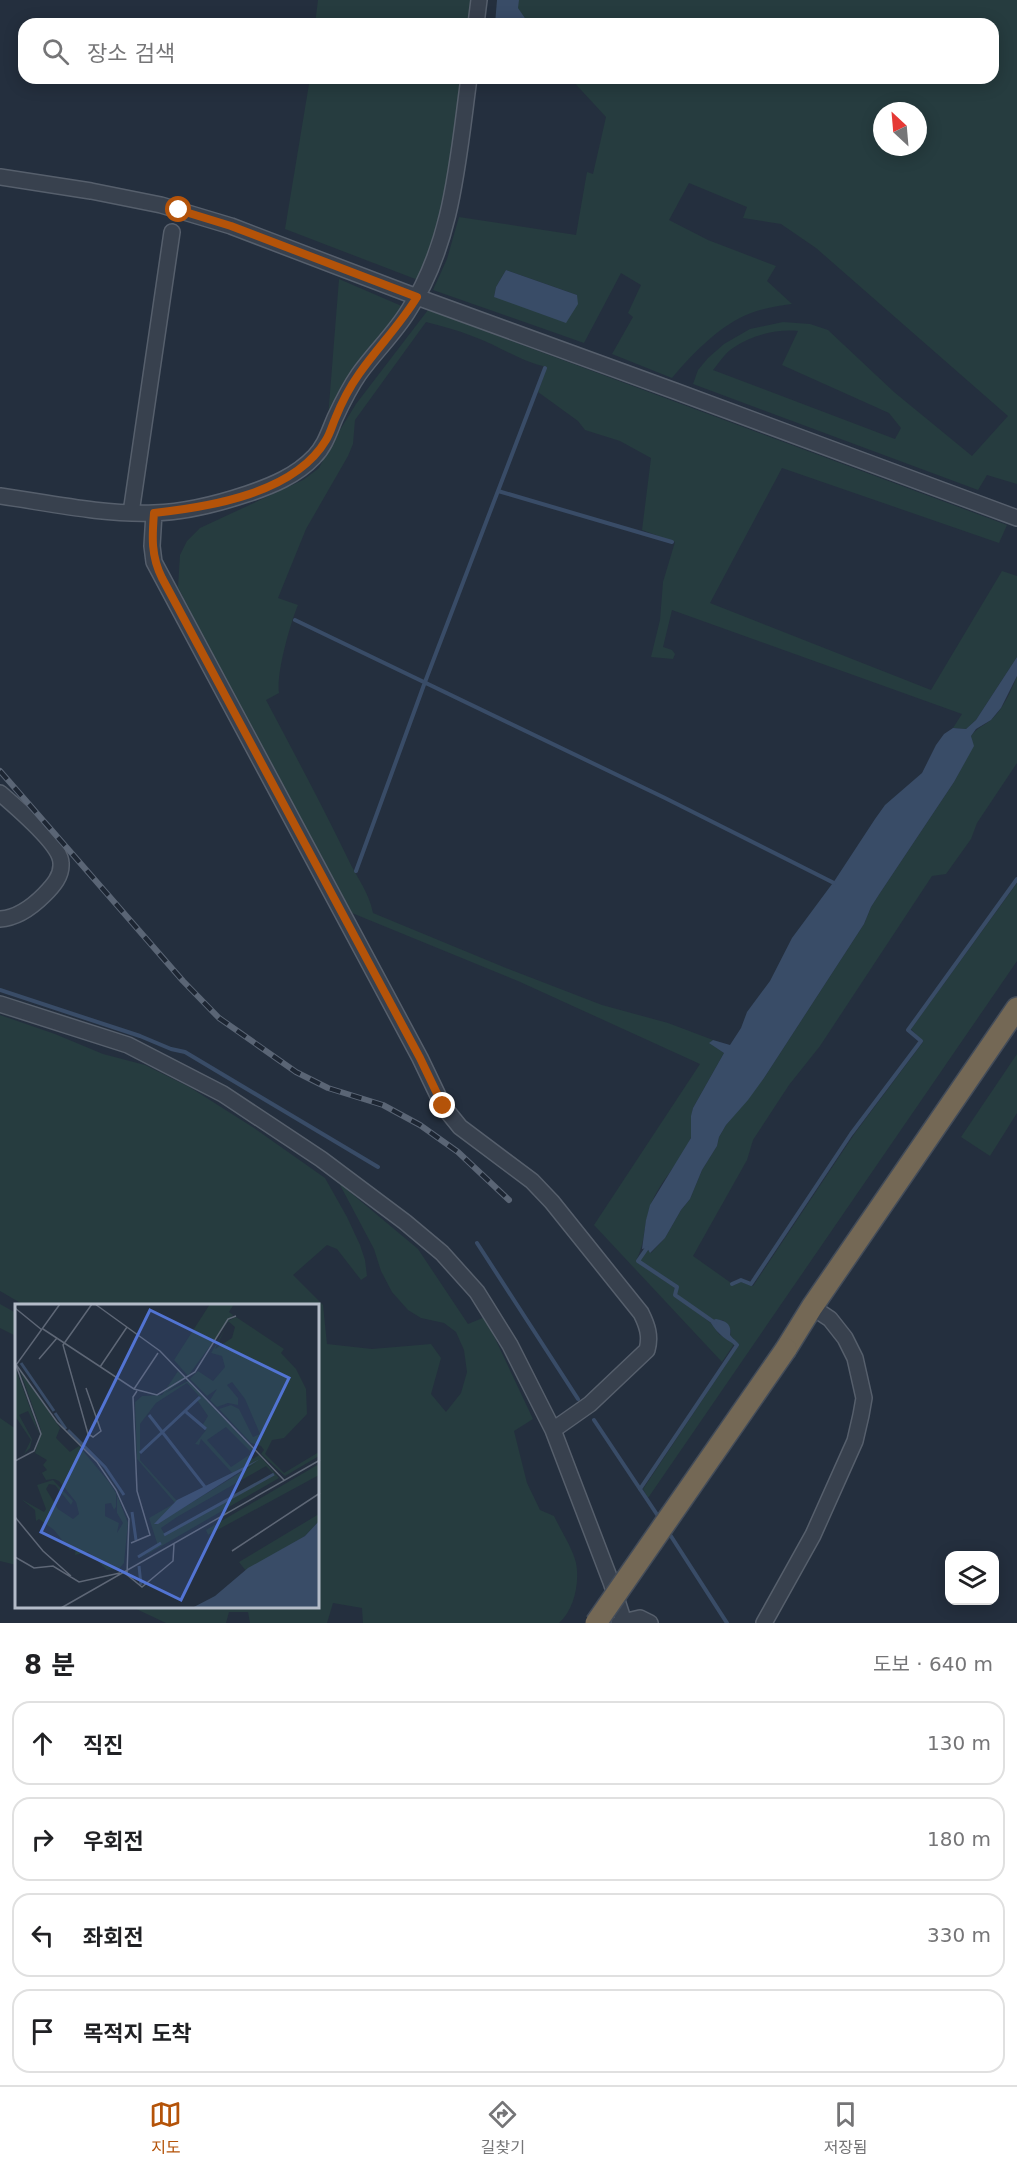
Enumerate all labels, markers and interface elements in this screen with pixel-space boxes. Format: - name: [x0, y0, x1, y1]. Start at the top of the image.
- search box: [18, 18, 999, 84]
- icon: search: [39, 35, 72, 68]
- text: 장소 검색: [87, 41, 175, 66]
- north arrow: [873, 102, 927, 156]
- route start: [165, 196, 191, 222]
- route end: [429, 1092, 455, 1118]
- inset map: [15, 1304, 320, 1608]
- map controls: [945, 1551, 999, 1605]
- button: layers: [945, 1551, 999, 1605]
- text: 8 분: [24, 1650, 75, 1680]
- text: 도보 · 640 m: [873, 1652, 993, 1676]
- icon: ahead: [26, 1727, 59, 1760]
- text: 130 m: [927, 1731, 991, 1755]
- text: 직진: [83, 1733, 123, 1758]
- icon: right: [26, 1823, 59, 1856]
- text: 180 m: [927, 1827, 991, 1851]
- text: 우회전: [83, 1829, 144, 1854]
- icon: left: [26, 1919, 59, 1952]
- text: 330 m: [927, 1923, 991, 1947]
- text: 좌회전: [83, 1925, 144, 1950]
- icon: arrive: [26, 2015, 59, 2048]
- text: 목적지 도착: [83, 2021, 192, 2046]
- tab: 지도: [149, 2098, 182, 2158]
- tab: 길찾기: [481, 2098, 525, 2158]
- tab: 저장됨: [824, 2098, 868, 2158]

